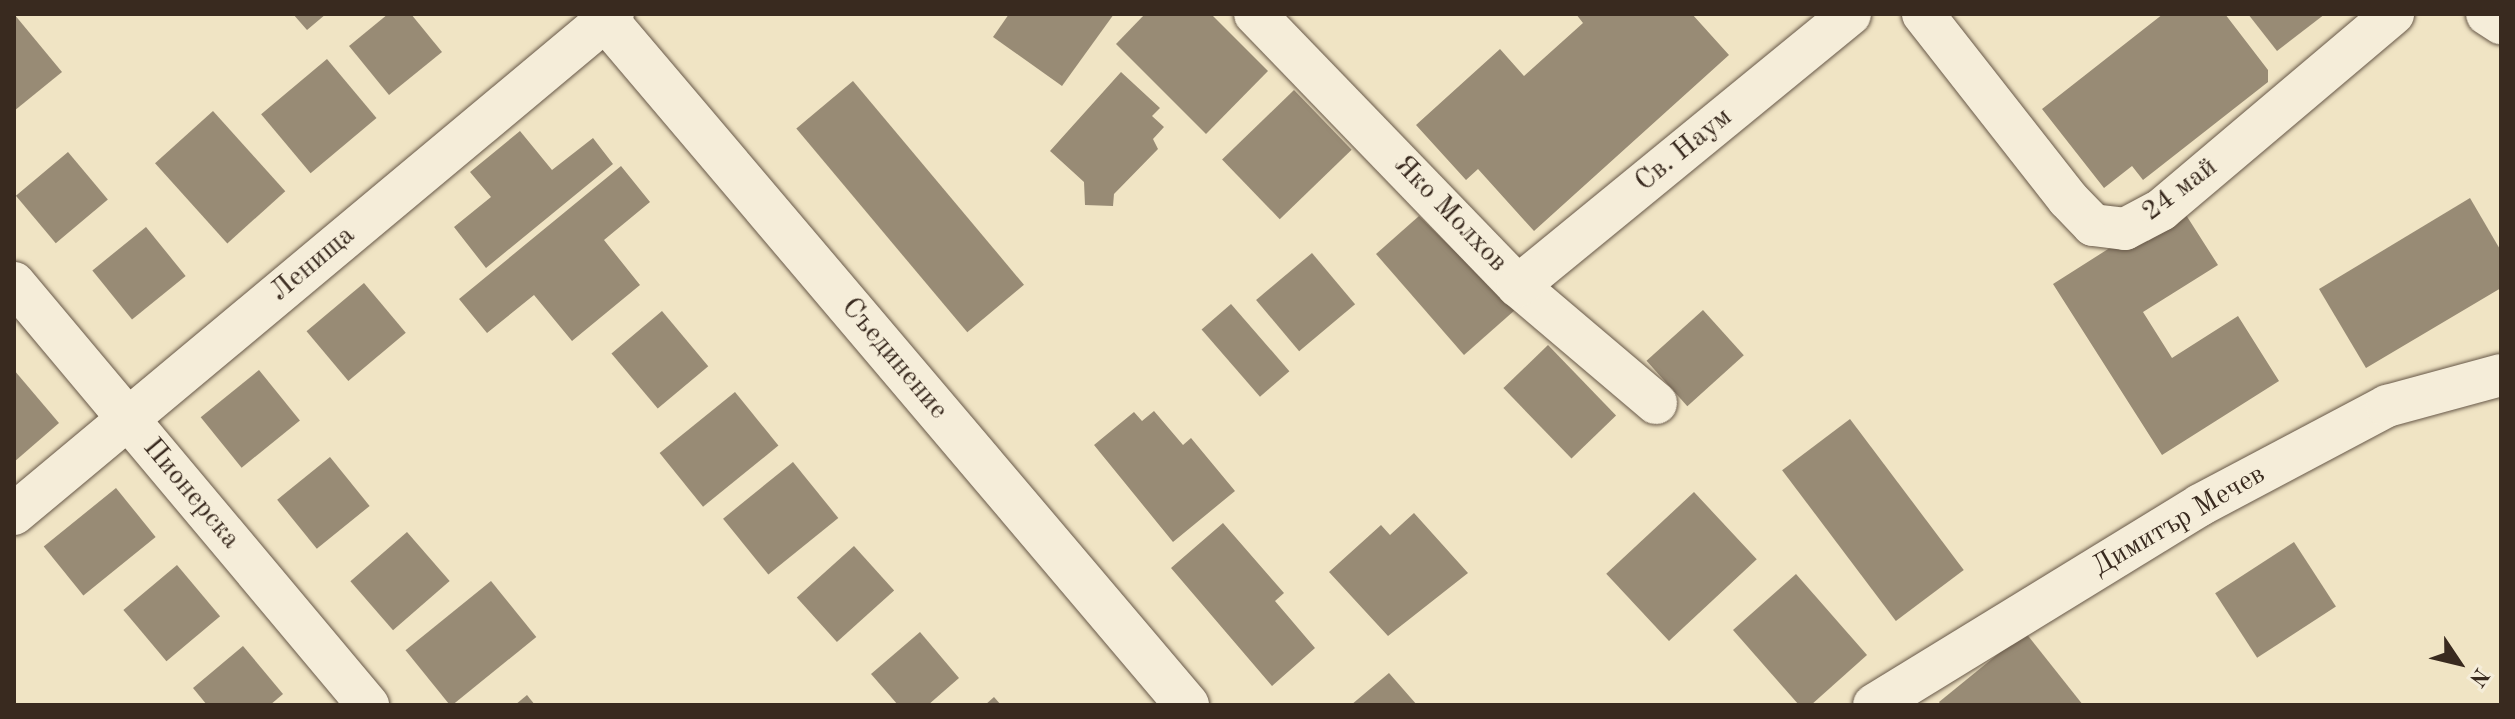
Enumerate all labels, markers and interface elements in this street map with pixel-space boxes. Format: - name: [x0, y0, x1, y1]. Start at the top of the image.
- street label: Св. Наум: [1629, 101, 1739, 199]
- street label: Яко Молхов: [1386, 149, 1514, 279]
- street label: 24 май: [2136, 151, 2224, 229]
- street label: Ленища: [264, 219, 362, 309]
- street label: Съединение: [833, 291, 955, 427]
- street label: Пионерска: [135, 432, 247, 556]
- street label: Димитър Мечев: [2087, 458, 2271, 584]
- north arrow: [2419, 623, 2499, 703]
- text: N: [2465, 664, 2492, 690]

